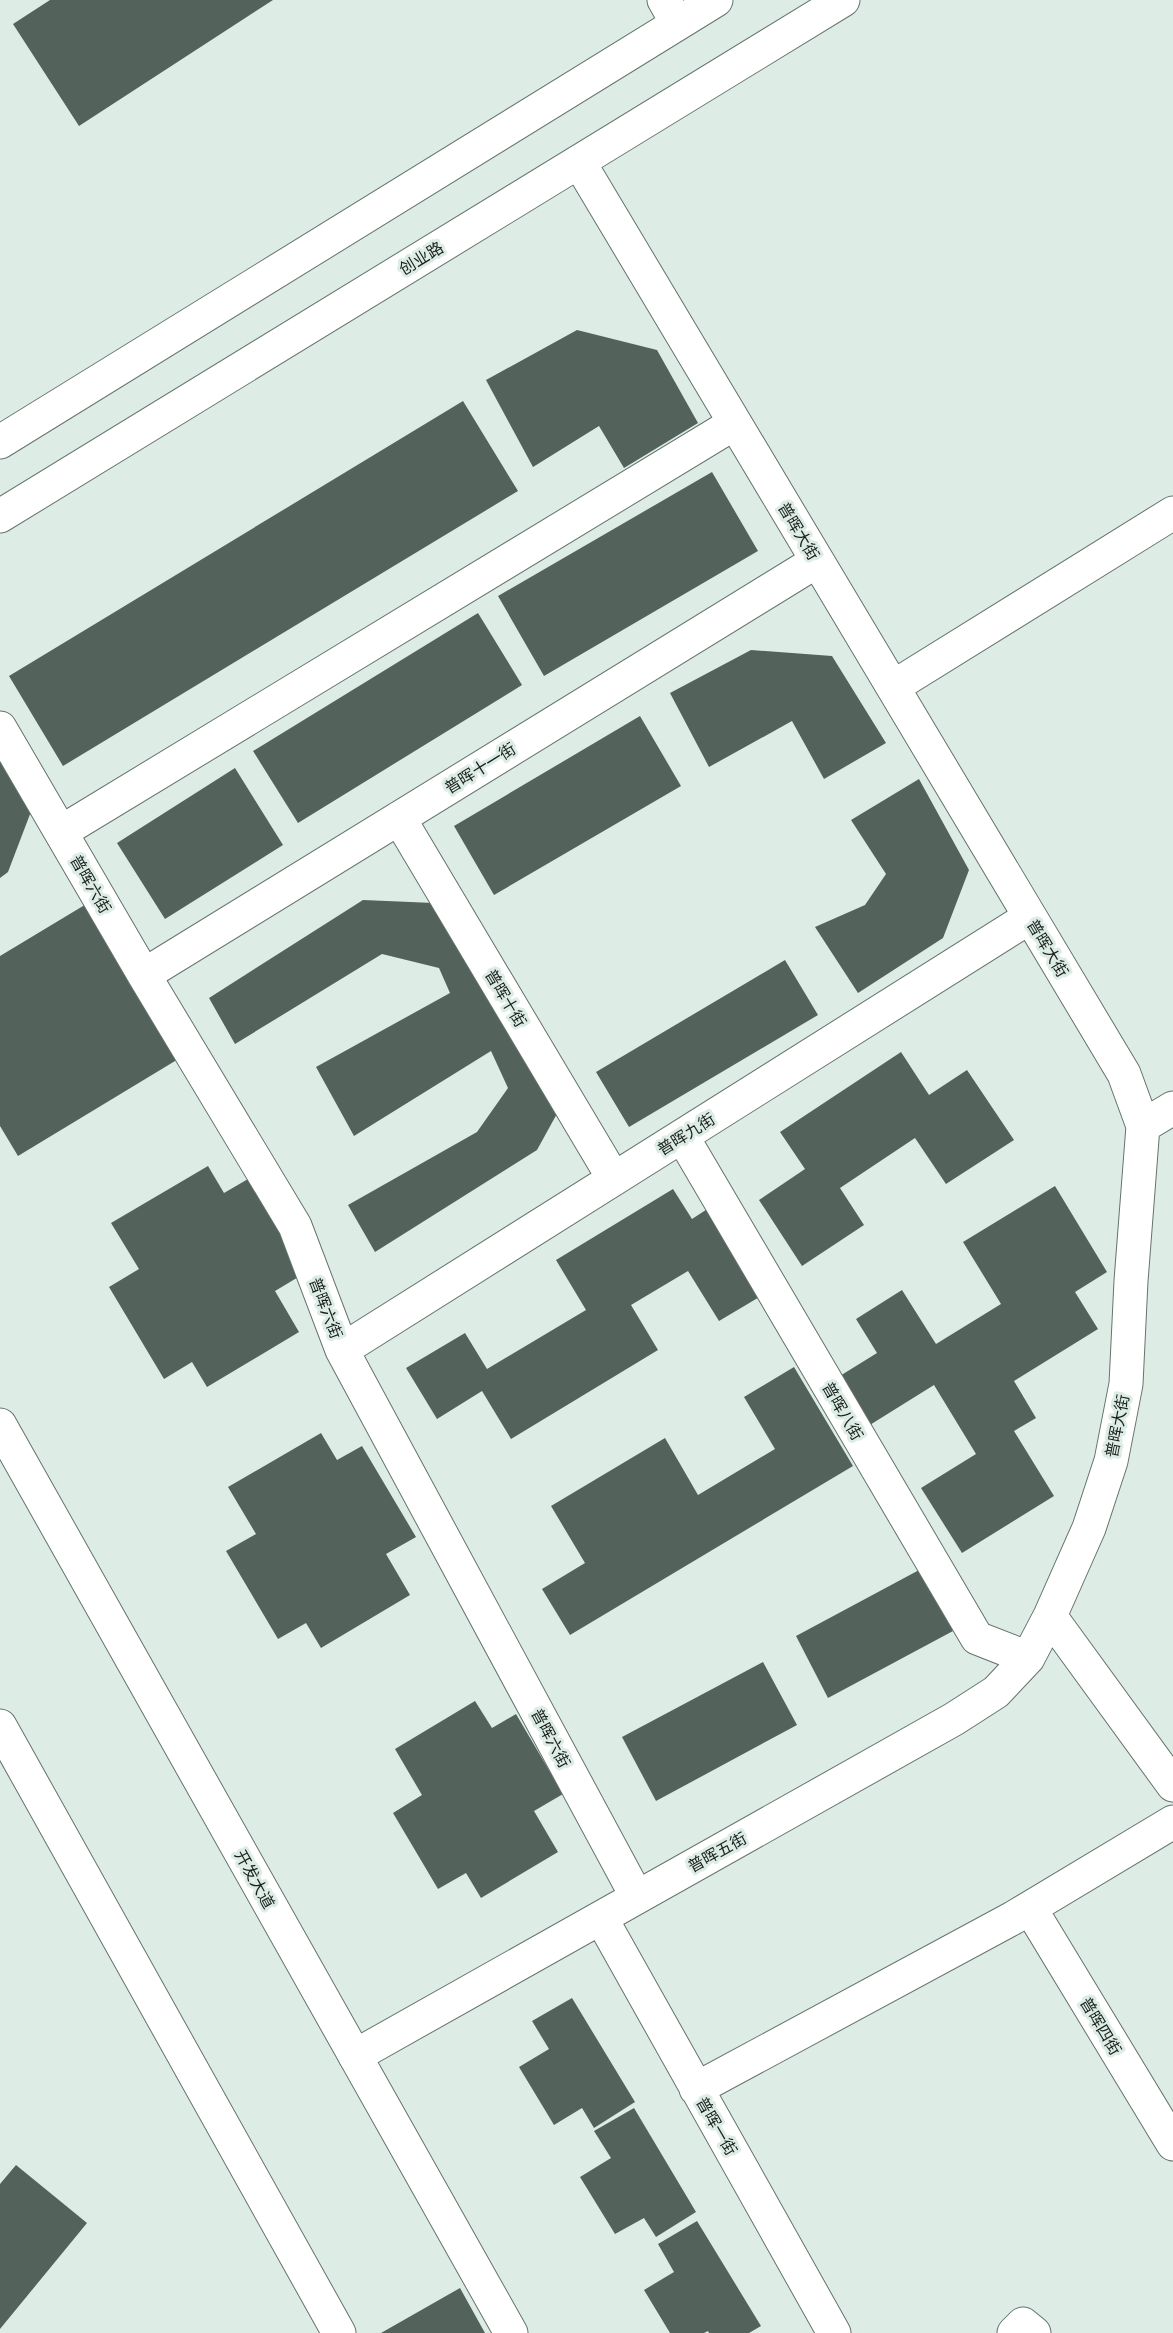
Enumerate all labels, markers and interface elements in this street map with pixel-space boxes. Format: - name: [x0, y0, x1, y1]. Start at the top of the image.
- street label: 创业路: [395, 236, 447, 280]
- street label: 普晖大街: [773, 498, 825, 564]
- street label: 普晖十一街: [440, 737, 520, 799]
- street label: 普晖六街: [65, 851, 117, 917]
- street label: 普晖大街: [1022, 915, 1074, 981]
- street label: 普晖十街: [480, 965, 532, 1031]
- street label: 普晖九街: [653, 1108, 719, 1160]
- street label: 普晖六街: [304, 1274, 348, 1342]
- street label: 普晖八街: [817, 1378, 869, 1444]
- street label: 普晖大街: [1100, 1392, 1134, 1460]
- street label: 普晖六街: [526, 1705, 576, 1771]
- street label: 普晖五街: [684, 1827, 750, 1877]
- street label: 开发大道: [230, 1846, 280, 1912]
- street label: 普晖四街: [1075, 1993, 1127, 2059]
- street label: 普晖一街: [691, 2093, 743, 2159]

